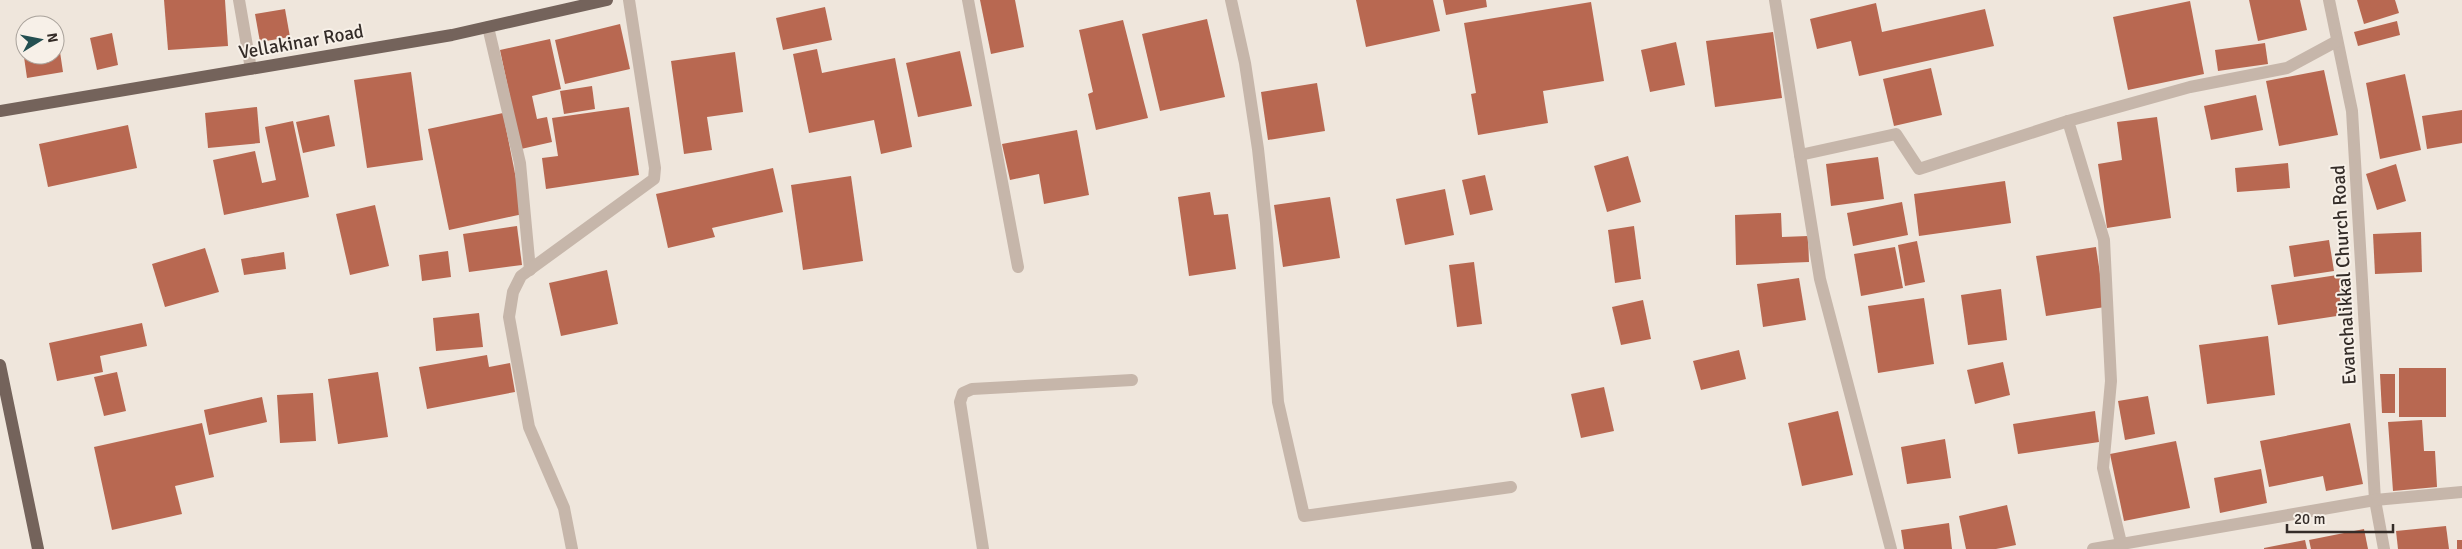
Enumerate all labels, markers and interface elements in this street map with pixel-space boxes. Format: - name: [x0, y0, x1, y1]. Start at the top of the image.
- north arrow: [15, 15, 65, 65]
- street label: Vellakinar Road: [237, 19, 366, 65]
- text: N: [43, 32, 62, 44]
- street label: Evanchalikkal Church Road: [2326, 164, 2362, 385]
- scale bar: [2287, 502, 2393, 534]
- text: 20 m: [2294, 510, 2325, 528]

